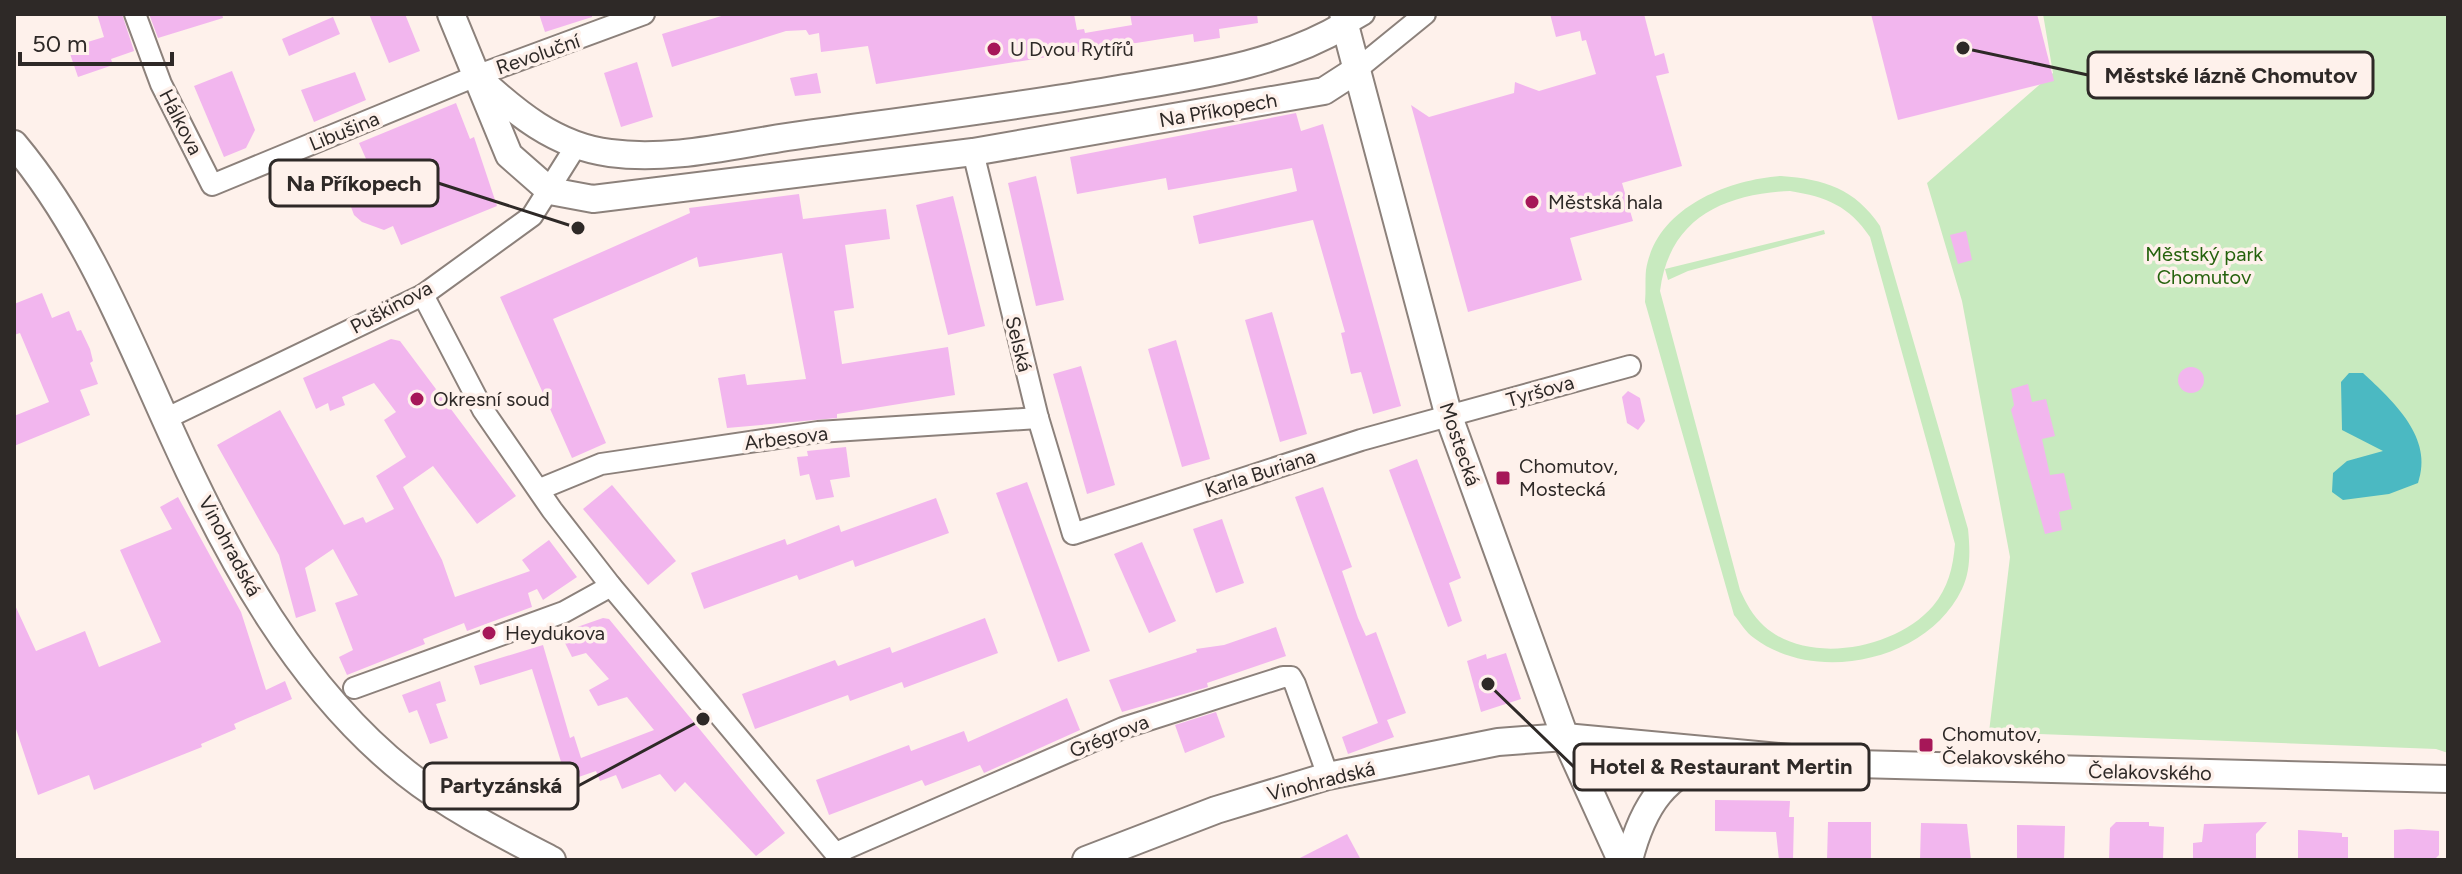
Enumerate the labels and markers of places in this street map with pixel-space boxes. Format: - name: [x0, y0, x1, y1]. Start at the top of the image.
- place label: U Dvou Rytířů: [1010, 37, 1134, 61]
- marker: U Dvou Rytířů: [985, 40, 1003, 58]
- callout: Městské lázně Chomutov: [2088, 52, 2373, 98]
- callout: Na Příkopech: [270, 160, 438, 206]
- place label: Městská hala: [1548, 190, 1663, 214]
- marker: Městská hala: [1523, 193, 1541, 211]
- place label: Okresní soud: [433, 387, 550, 411]
- marker: Okresní soud: [408, 390, 426, 408]
- place label: Chomutov, Mostecká: [1519, 454, 1618, 501]
- marker: Chomutov, Mostecká: [1494, 469, 1512, 487]
- place label: Heydukova: [505, 621, 605, 645]
- marker: Heydukova: [480, 624, 498, 642]
- place label: Chomutov, Čelakovského: [1942, 722, 2066, 769]
- marker: Chomutov, Čelakovského: [1917, 736, 1935, 754]
- callout: Hotel & Restaurant Mertin: [1574, 744, 1869, 790]
- callout: Partyzánská: [424, 763, 578, 809]

